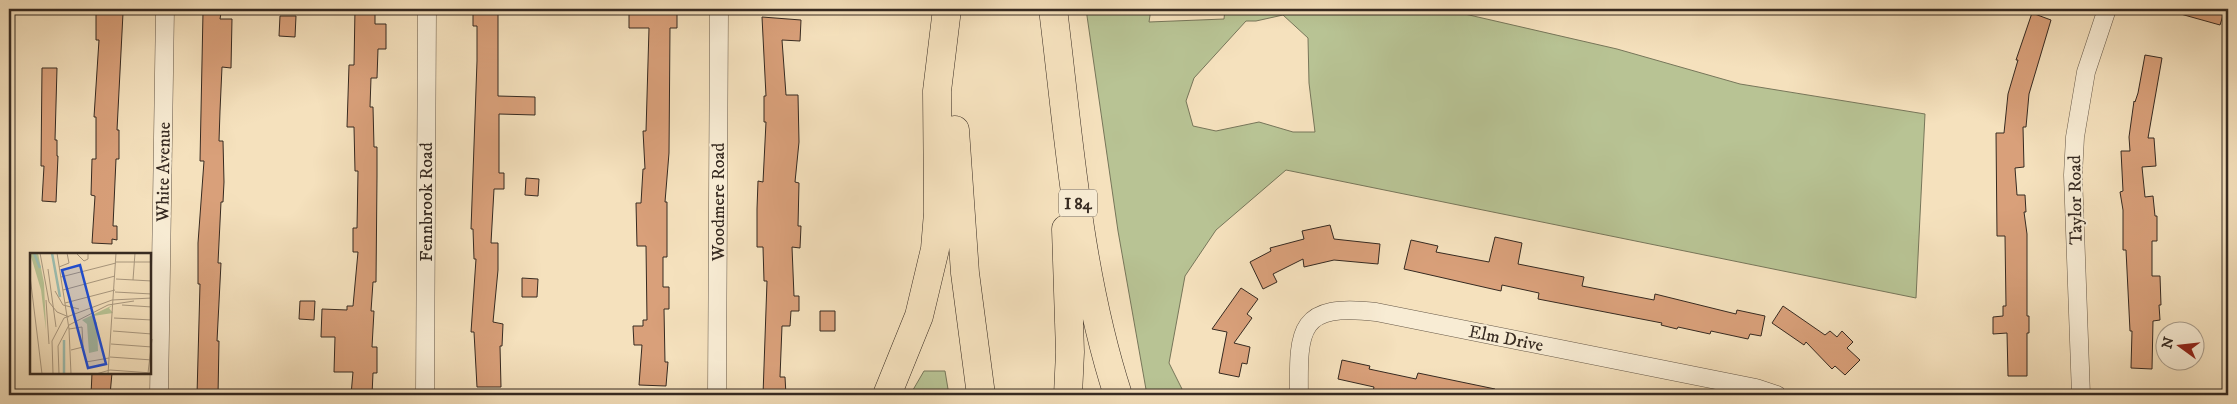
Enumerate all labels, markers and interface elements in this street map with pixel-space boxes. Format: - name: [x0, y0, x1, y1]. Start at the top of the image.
- street label: White Avenue: [152, 122, 176, 223]
- street label: Fennbrook Road: [416, 142, 438, 262]
- street label: Woodmere Road: [708, 143, 730, 262]
- street label: Taylor Road: [2064, 155, 2088, 245]
- road number: I 84: [1059, 190, 1097, 217]
- inset map: [30, 253, 151, 374]
- street label: Elm Drive: [1467, 321, 1545, 357]
- north arrow: [2154, 322, 2204, 372]
- text: N: [2158, 335, 2179, 351]

